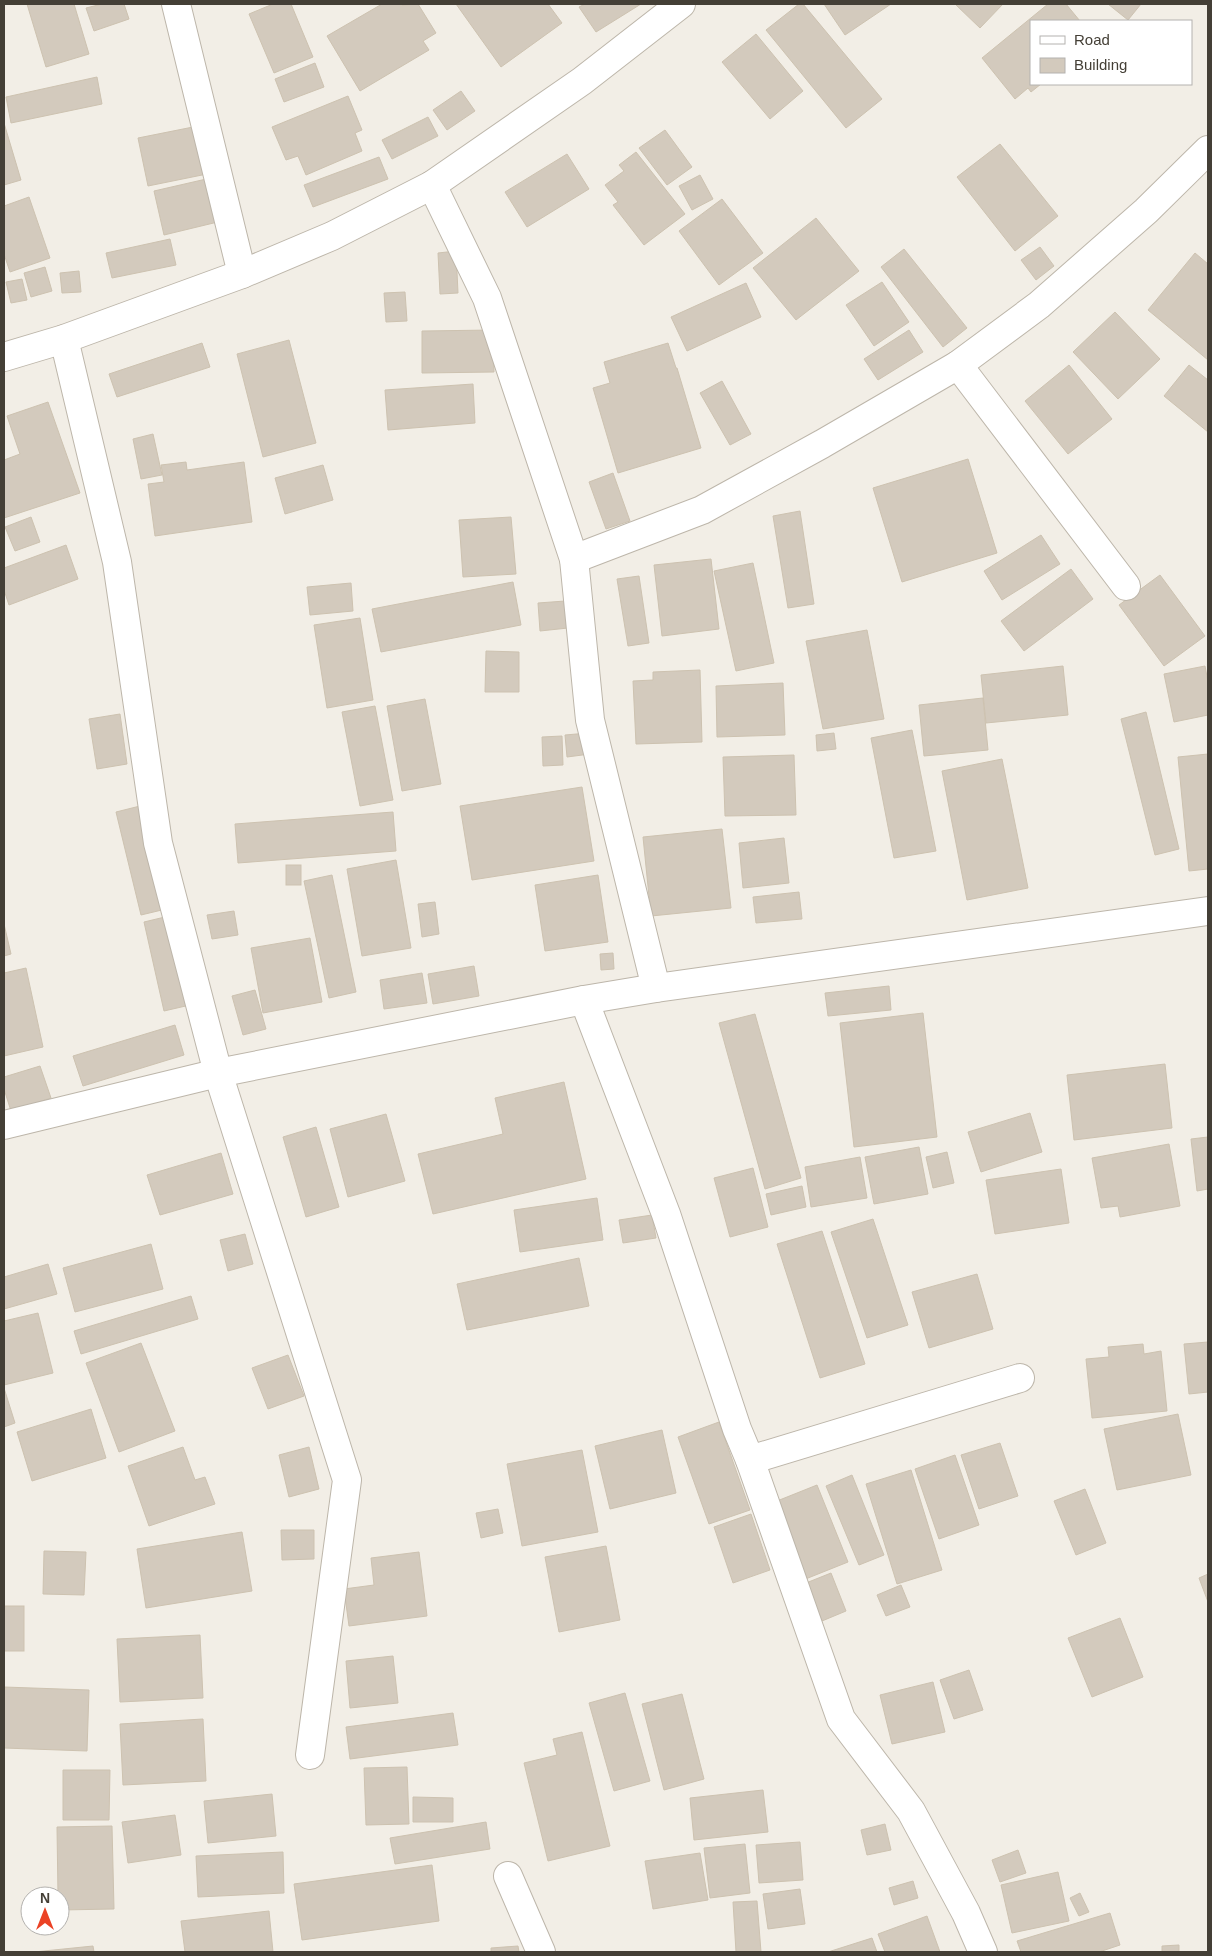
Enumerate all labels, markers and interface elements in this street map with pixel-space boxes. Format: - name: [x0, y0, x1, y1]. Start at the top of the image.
- legend: [1030, 20, 1192, 85]
- text: Road: [1074, 31, 1110, 48]
- text: Building: [1074, 56, 1127, 73]
- north arrow: [20, 1886, 70, 1936]
- text: N: [40, 1890, 50, 1906]

